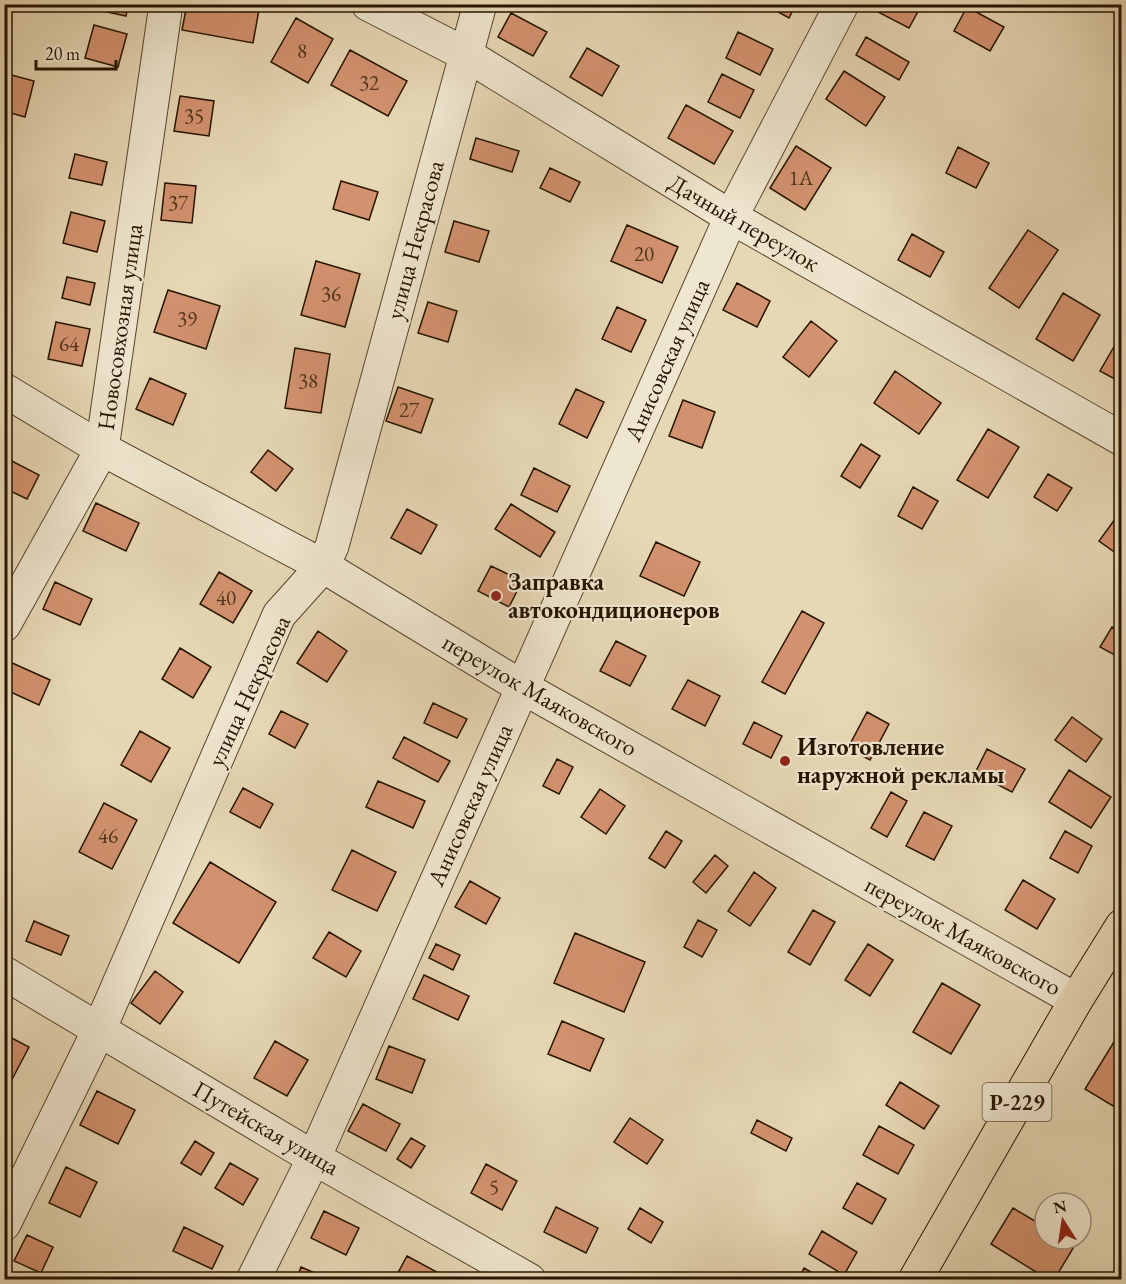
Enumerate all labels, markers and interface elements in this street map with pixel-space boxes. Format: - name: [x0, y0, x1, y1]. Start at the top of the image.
- scale bar: [36, 33, 116, 71]
- house number: 8: [297, 37, 307, 64]
- text: 20 m: [45, 42, 80, 65]
- house number: 32: [359, 69, 379, 96]
- house number: 35: [184, 102, 204, 129]
- street label: улица Некрасова: [378, 156, 451, 323]
- house number: 1А: [789, 164, 814, 191]
- street label: Дачный переулок: [663, 167, 826, 279]
- house number: 37: [168, 189, 189, 216]
- street label: Новосовхозная улица: [90, 221, 149, 432]
- house number: 20: [634, 240, 654, 267]
- street label: Анисовская улица: [616, 273, 716, 447]
- house number: 36: [321, 280, 341, 307]
- house number: 39: [177, 305, 197, 332]
- house number: 64: [59, 330, 80, 357]
- house number: 38: [298, 367, 318, 394]
- house number: 27: [399, 396, 420, 423]
- place label: Заправка автокондиционеров: [508, 566, 720, 625]
- house number: 40: [216, 584, 236, 611]
- marker: Заправка автокондиционеров: [489, 589, 503, 603]
- street label: улица Некрасова: [200, 610, 297, 771]
- street label: переулок Маяковского: [437, 626, 643, 763]
- street label: Анисовская улица: [419, 718, 519, 892]
- place label: Изготовление наружной рекламы: [797, 731, 1004, 791]
- marker: Изготовление наружной рекламы: [778, 754, 792, 768]
- house number: 46: [98, 822, 118, 849]
- street label: переулок Маяковского: [860, 869, 1067, 1003]
- street label: Путейская улица: [188, 1073, 345, 1182]
- road number: Р-229: [982, 1083, 1052, 1121]
- house number: 5: [489, 1173, 499, 1200]
- north arrow: [1033, 1191, 1093, 1251]
- text: N: [1051, 1195, 1069, 1218]

